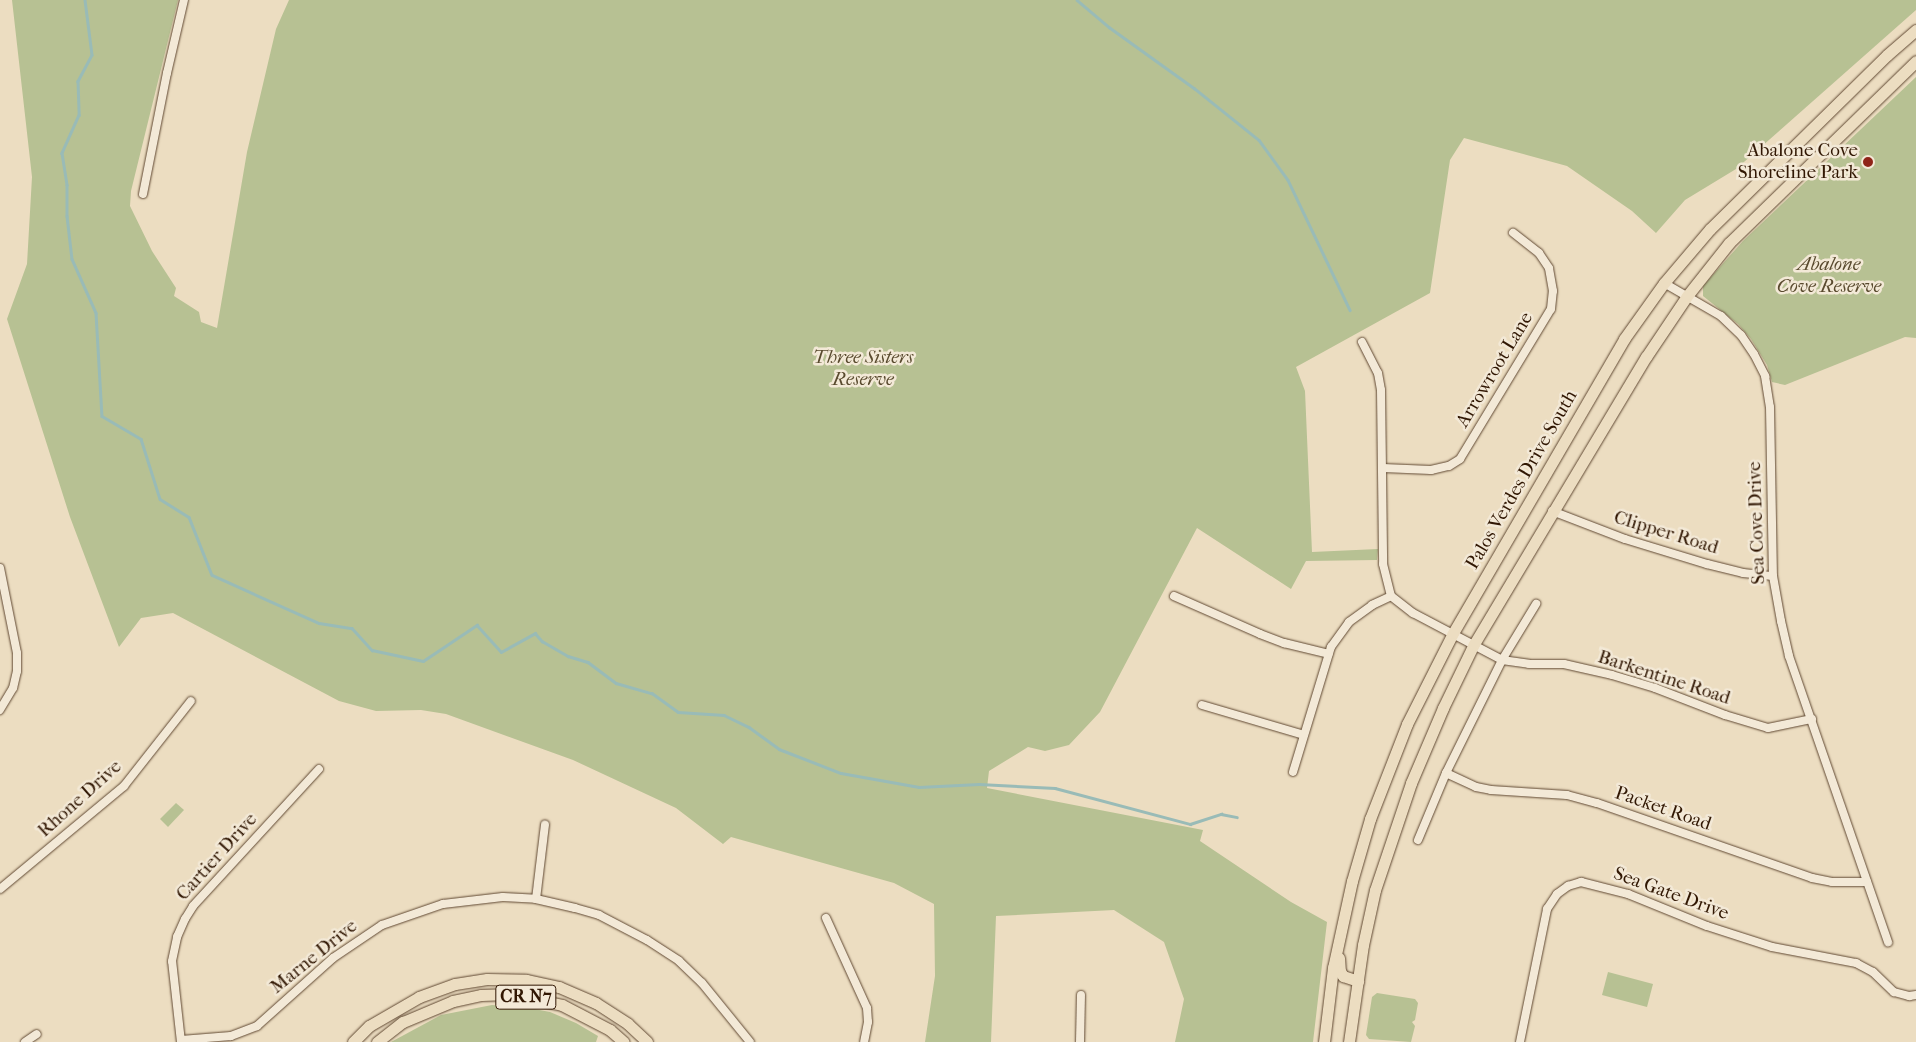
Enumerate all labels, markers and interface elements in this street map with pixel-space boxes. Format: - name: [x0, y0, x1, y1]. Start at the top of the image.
- place label: Abalone Cove Shoreline Park: [1738, 140, 1858, 184]
- marker: Abalone Cove Shoreline Park: [1862, 156, 1874, 168]
- park label: Abalone Cove Reserve: [1777, 254, 1881, 298]
- street label: Arrowroot Lane: [1452, 308, 1538, 432]
- park label: Three Sisters Reserve: [813, 347, 913, 391]
- street label: Palos Verdes Drive South: [1461, 386, 1583, 574]
- street label: Sea Cove Drive: [1743, 461, 1771, 585]
- street label: Clipper Road: [1611, 506, 1721, 560]
- street label: Barkentine Road: [1595, 646, 1733, 710]
- street label: Rhone Drive: [33, 756, 127, 842]
- street label: Packet Road: [1612, 782, 1714, 836]
- street label: Cartier Drive: [172, 809, 262, 905]
- street label: Sea Gate Drive: [1610, 863, 1732, 925]
- street label: Marne Drive: [266, 915, 362, 999]
- road number: CR N7: [495, 982, 557, 1012]

